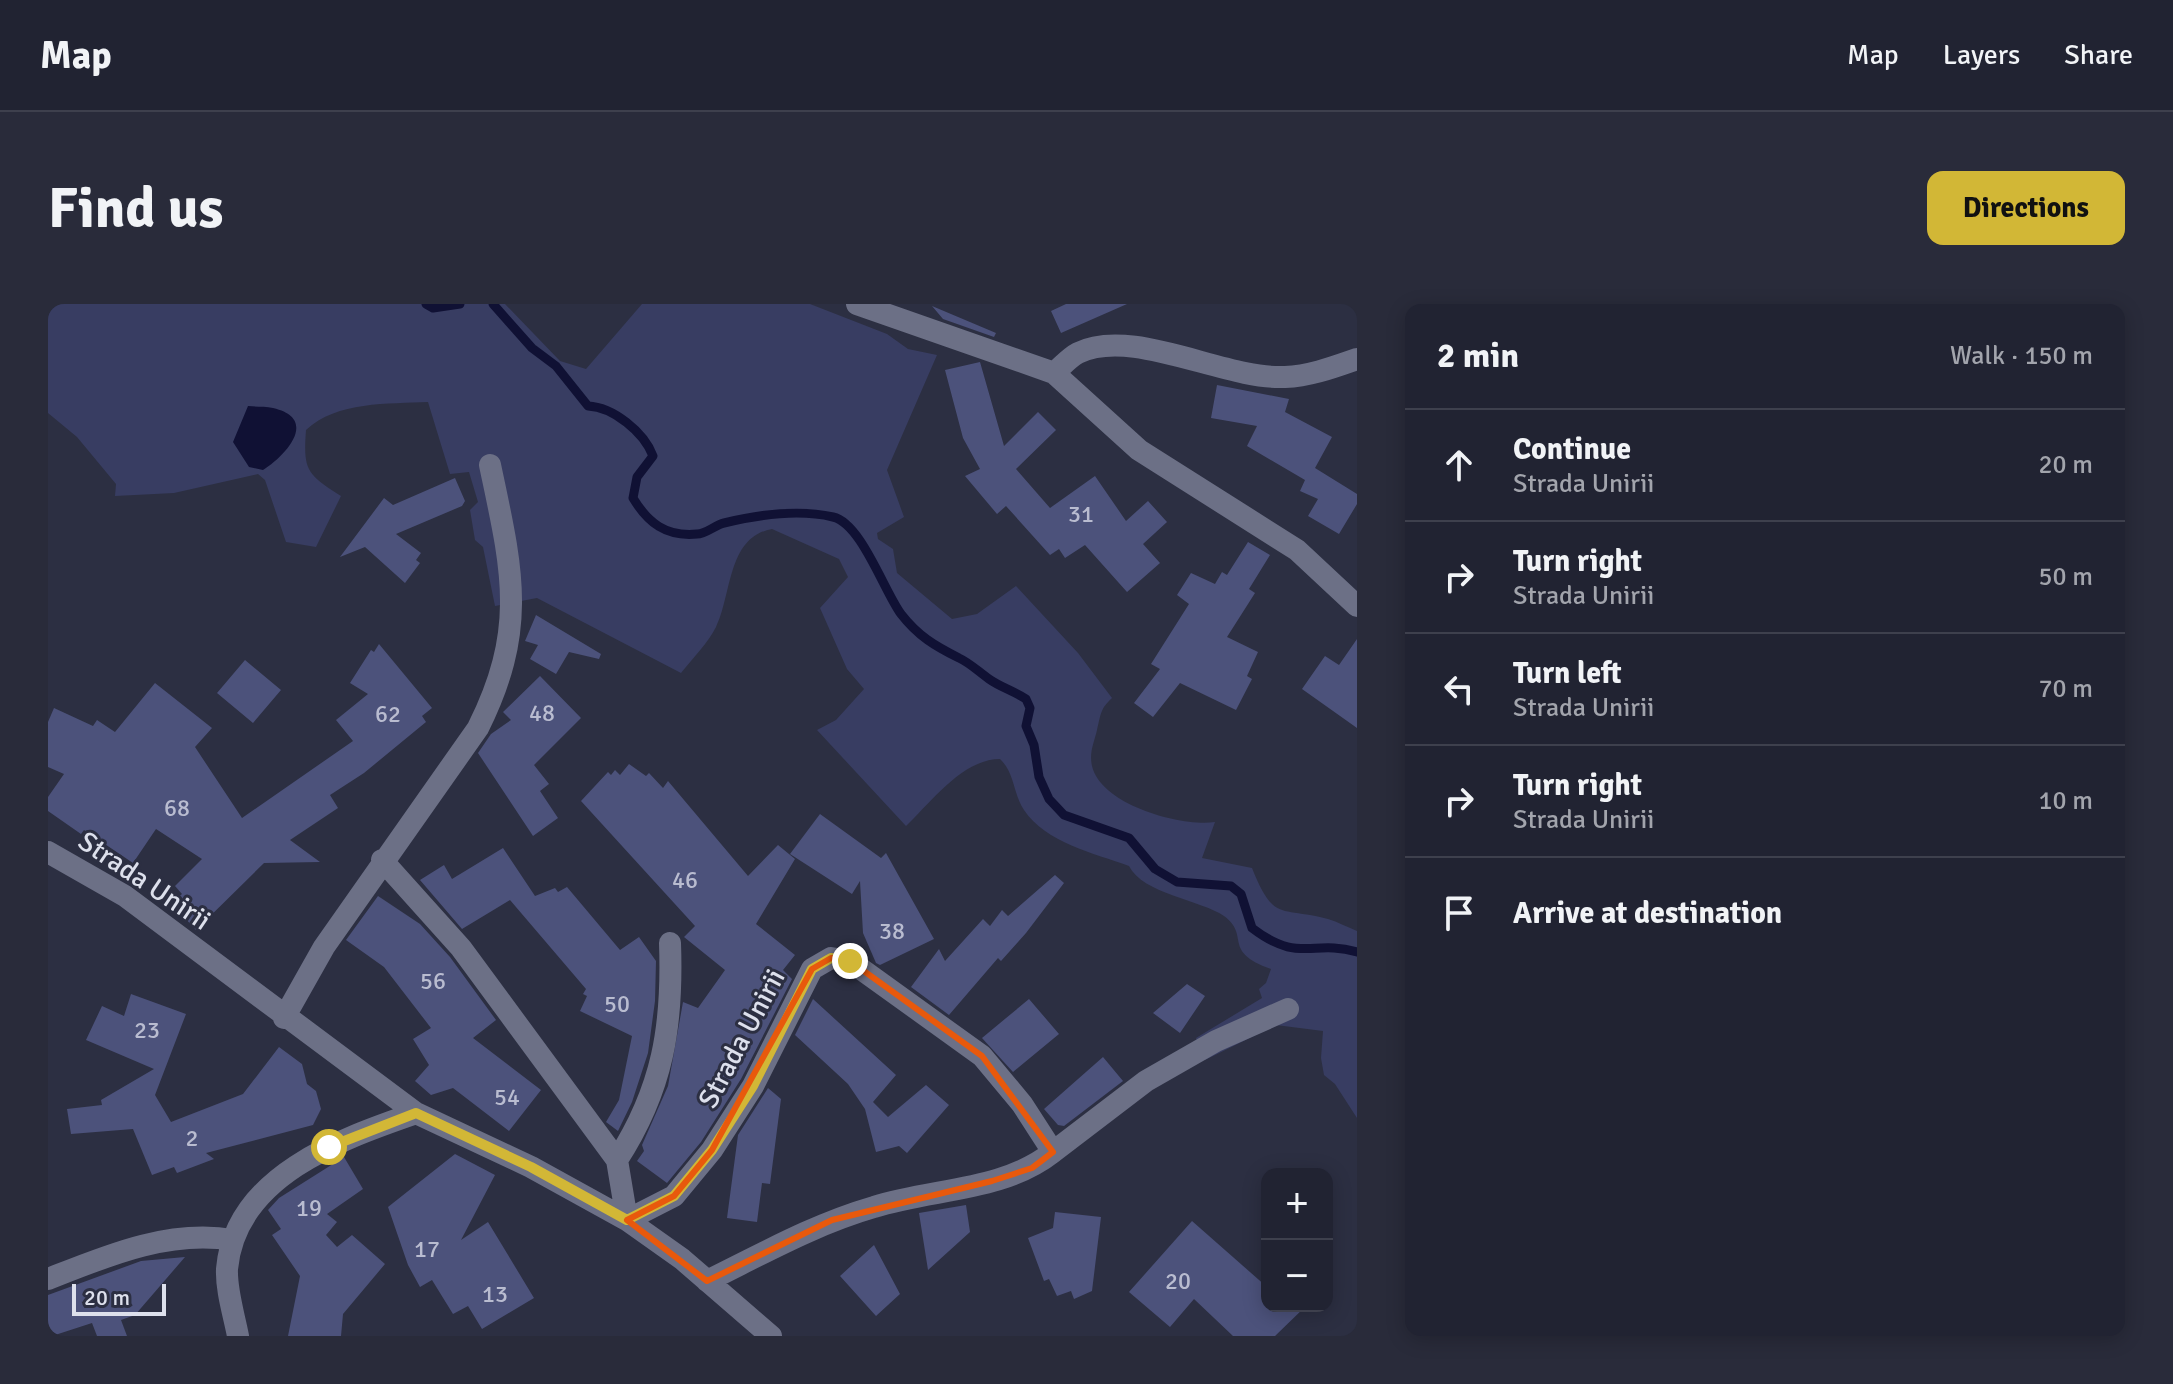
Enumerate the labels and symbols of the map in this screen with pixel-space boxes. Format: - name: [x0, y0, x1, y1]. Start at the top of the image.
- house number: 31: [1068, 499, 1094, 529]
- house number: 48: [529, 698, 555, 728]
- house number: 62: [375, 699, 401, 729]
- house number: 68: [164, 793, 190, 823]
- street label: Strada Unirii: [72, 824, 217, 938]
- house number: 46: [672, 865, 698, 895]
- house number: 38: [879, 916, 905, 946]
- route end: [832, 943, 868, 979]
- street label: Strada Unirii: [691, 963, 793, 1114]
- house number: 56: [420, 966, 446, 996]
- house number: 50: [604, 989, 630, 1019]
- house number: 23: [134, 1015, 160, 1045]
- house number: 54: [494, 1082, 520, 1112]
- house number: 2: [186, 1123, 198, 1153]
- route start: [311, 1129, 347, 1165]
- house number: 19: [296, 1193, 322, 1223]
- house number: 17: [414, 1234, 440, 1264]
- house number: 20: [1165, 1266, 1191, 1296]
- house number: 13: [482, 1279, 508, 1309]
- scale bar: [72, 1280, 166, 1316]

